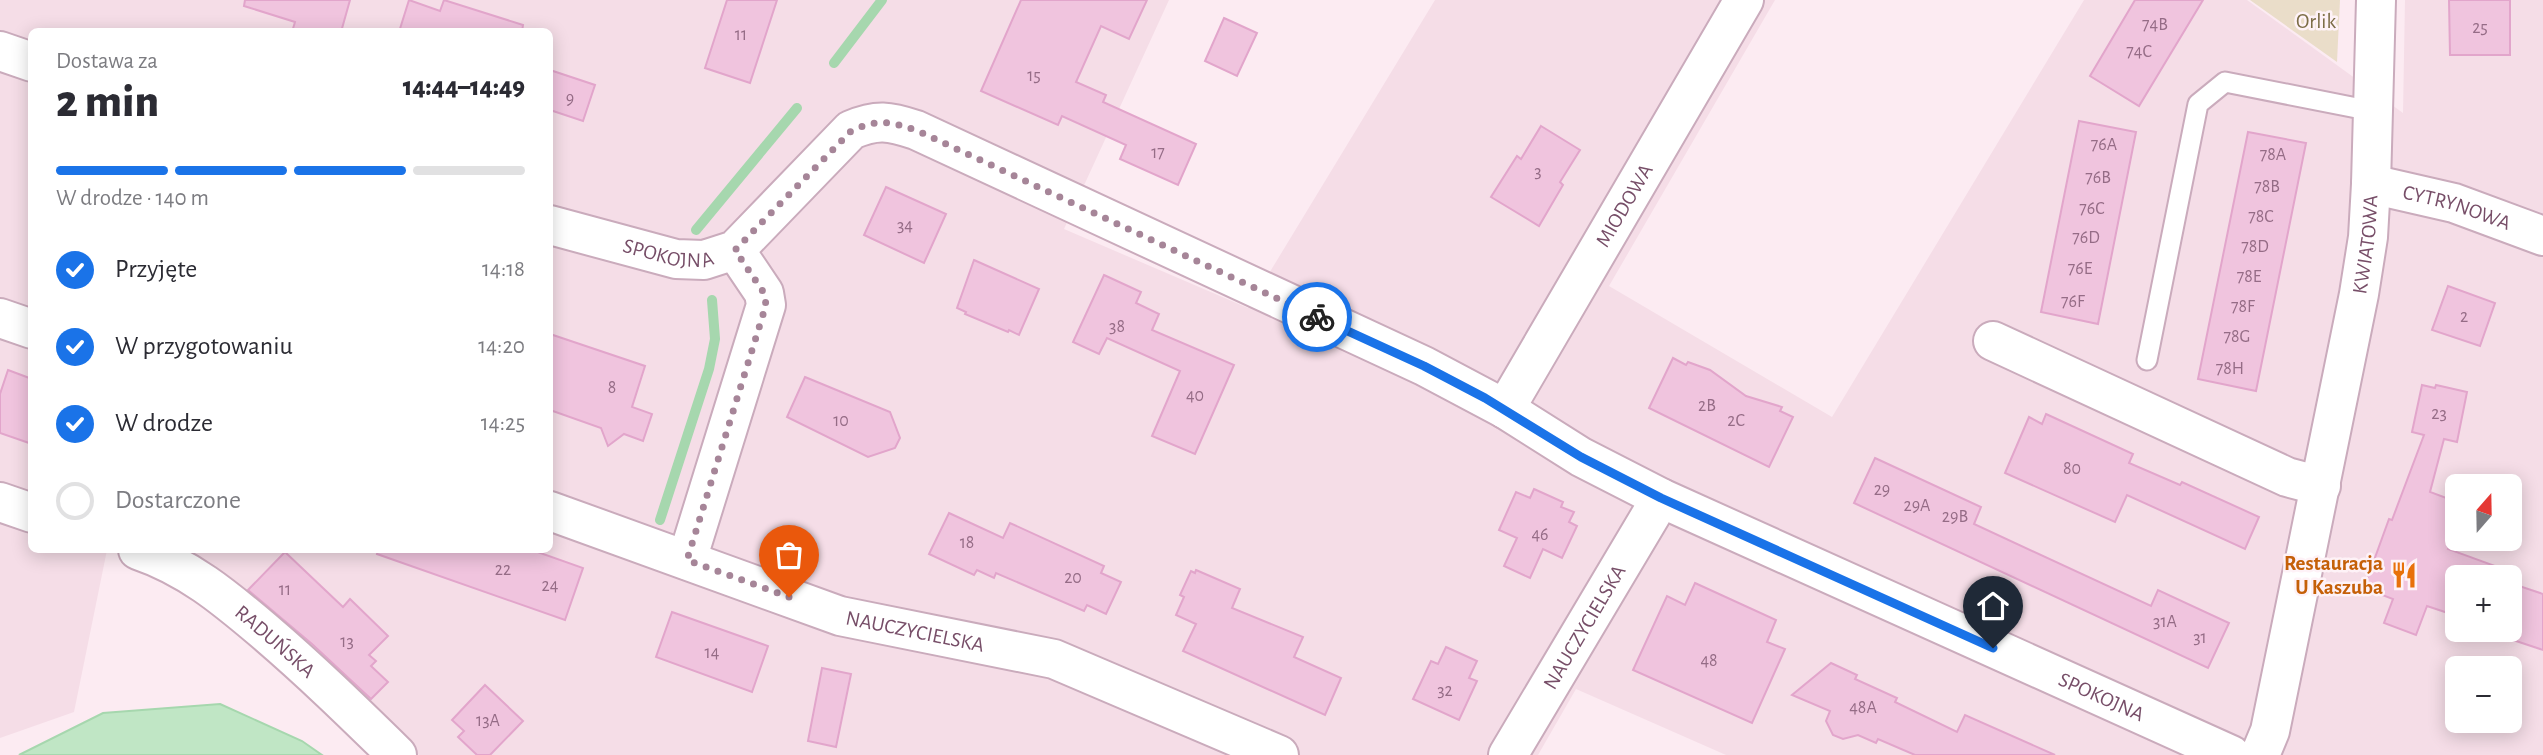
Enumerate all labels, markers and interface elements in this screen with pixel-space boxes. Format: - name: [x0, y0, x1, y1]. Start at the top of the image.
- park label: Orlik: [2296, 11, 2336, 32]
- house number: 74B: [2142, 16, 2168, 34]
- house number: 25: [2472, 19, 2488, 37]
- house number: 11: [735, 26, 747, 44]
- house number: 74C: [2126, 43, 2152, 61]
- text: Dostawa za: [56, 50, 158, 73]
- house number: 15: [1027, 67, 1041, 85]
- text: 14:44–14:49: [403, 74, 525, 100]
- text: 2 min: [56, 79, 159, 125]
- house number: 9: [566, 90, 574, 108]
- house number: 76A: [2091, 136, 2118, 154]
- house number: 17: [1151, 144, 1165, 162]
- house number: 78A: [2260, 146, 2287, 164]
- street label: MIODOWA: [1592, 160, 1657, 251]
- house number: 3: [1534, 163, 1542, 181]
- house number: 76B: [2085, 169, 2111, 187]
- house number: 78B: [2254, 178, 2280, 196]
- street label: CYTRYNOWA: [2401, 182, 2514, 234]
- text: W drodze · 140 m: [56, 187, 209, 210]
- street label: KWIATOWA: [2349, 194, 2381, 296]
- house number: 76C: [2079, 200, 2105, 218]
- house number: 78C: [2248, 208, 2274, 226]
- house number: 34: [897, 217, 913, 235]
- house number: 76D: [2072, 229, 2100, 247]
- street label: SPOKOJNA: [621, 235, 716, 271]
- house number: 78D: [2241, 238, 2269, 256]
- icon: check: [56, 251, 94, 289]
- text: Przyjęte: [115, 256, 197, 282]
- text: 14:18: [482, 258, 525, 281]
- house number: 76E: [2068, 260, 2093, 278]
- house number: 78E: [2237, 268, 2262, 286]
- courier: [1282, 282, 1352, 352]
- house number: 76F: [2061, 293, 2085, 311]
- icon: bike: [1298, 298, 1336, 336]
- house number: 78F: [2231, 298, 2255, 316]
- house number: 2: [2460, 308, 2468, 326]
- house number: 38: [1109, 318, 1125, 336]
- icon: check: [56, 328, 94, 366]
- house number: 78G: [2224, 328, 2250, 346]
- text: W przygotowaniu: [115, 333, 293, 359]
- text: 14:20: [478, 335, 525, 358]
- house number: 78H: [2216, 360, 2244, 378]
- house number: 8: [608, 379, 616, 397]
- house number: 40: [1186, 387, 1204, 405]
- house number: 2B: [1698, 397, 1716, 415]
- icon: check: [56, 405, 94, 443]
- house number: 23: [2431, 405, 2447, 423]
- text: W drodze: [115, 410, 213, 436]
- text: 14:25: [481, 412, 525, 435]
- house number: 10: [833, 412, 849, 430]
- house number: 2C: [1727, 412, 1745, 430]
- house number: 80: [2063, 460, 2081, 478]
- north arrow: [2445, 474, 2522, 551]
- map controls: [2445, 474, 2522, 733]
- house number: 29: [1874, 481, 1890, 499]
- text: Dostarczone: [115, 487, 241, 513]
- house number: 29A: [1903, 497, 1931, 515]
- house number: 29B: [1942, 508, 1968, 526]
- pin: [759, 525, 819, 597]
- house number: 46: [1531, 526, 1549, 544]
- house number: 18: [960, 534, 974, 552]
- icon: bag: [770, 536, 808, 574]
- place label: Restauracja U Kaszuba: [2284, 553, 2383, 598]
- restaurant icon: Restauracja U Kaszuba: [2389, 560, 2419, 590]
- house number: 22: [495, 561, 511, 579]
- street label: NAUCZYCIELSKA: [1540, 561, 1630, 693]
- button: +: [2445, 565, 2522, 642]
- house number: 20: [1064, 569, 1082, 587]
- pin: [1963, 576, 2023, 648]
- house number: 24: [542, 577, 559, 595]
- house number: 11: [279, 581, 291, 599]
- icon: home: [1974, 587, 2012, 625]
- street label: RADUŃSKA: [231, 601, 319, 682]
- street label: NAUCZYCIELSKA: [844, 607, 986, 656]
- house number: 31A: [2153, 613, 2178, 631]
- house number: 31: [2193, 629, 2207, 647]
- house number: 13: [340, 633, 354, 651]
- house number: 14: [705, 644, 720, 662]
- house number: 48: [1700, 652, 1718, 670]
- button: −: [2445, 656, 2522, 733]
- street label: SPOKOJNA: [2055, 669, 2147, 725]
- house number: 32: [1437, 682, 1453, 700]
- house number: 48A: [1849, 699, 1877, 717]
- house number: 13A: [476, 712, 501, 730]

